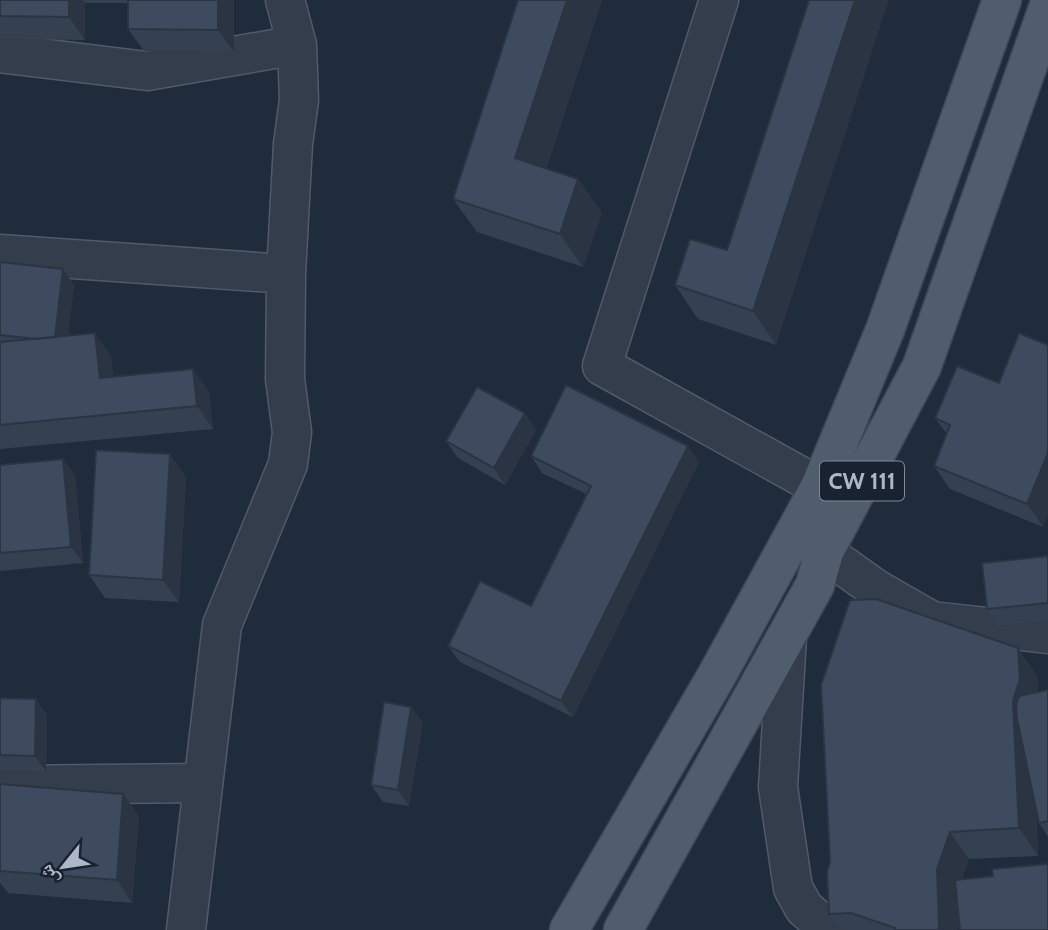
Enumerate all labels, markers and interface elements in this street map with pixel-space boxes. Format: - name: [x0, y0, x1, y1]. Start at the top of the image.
- road number: CW 111: [820, 461, 904, 500]
- north arrow: [28, 832, 98, 902]
- text: ش: [34, 861, 64, 890]

